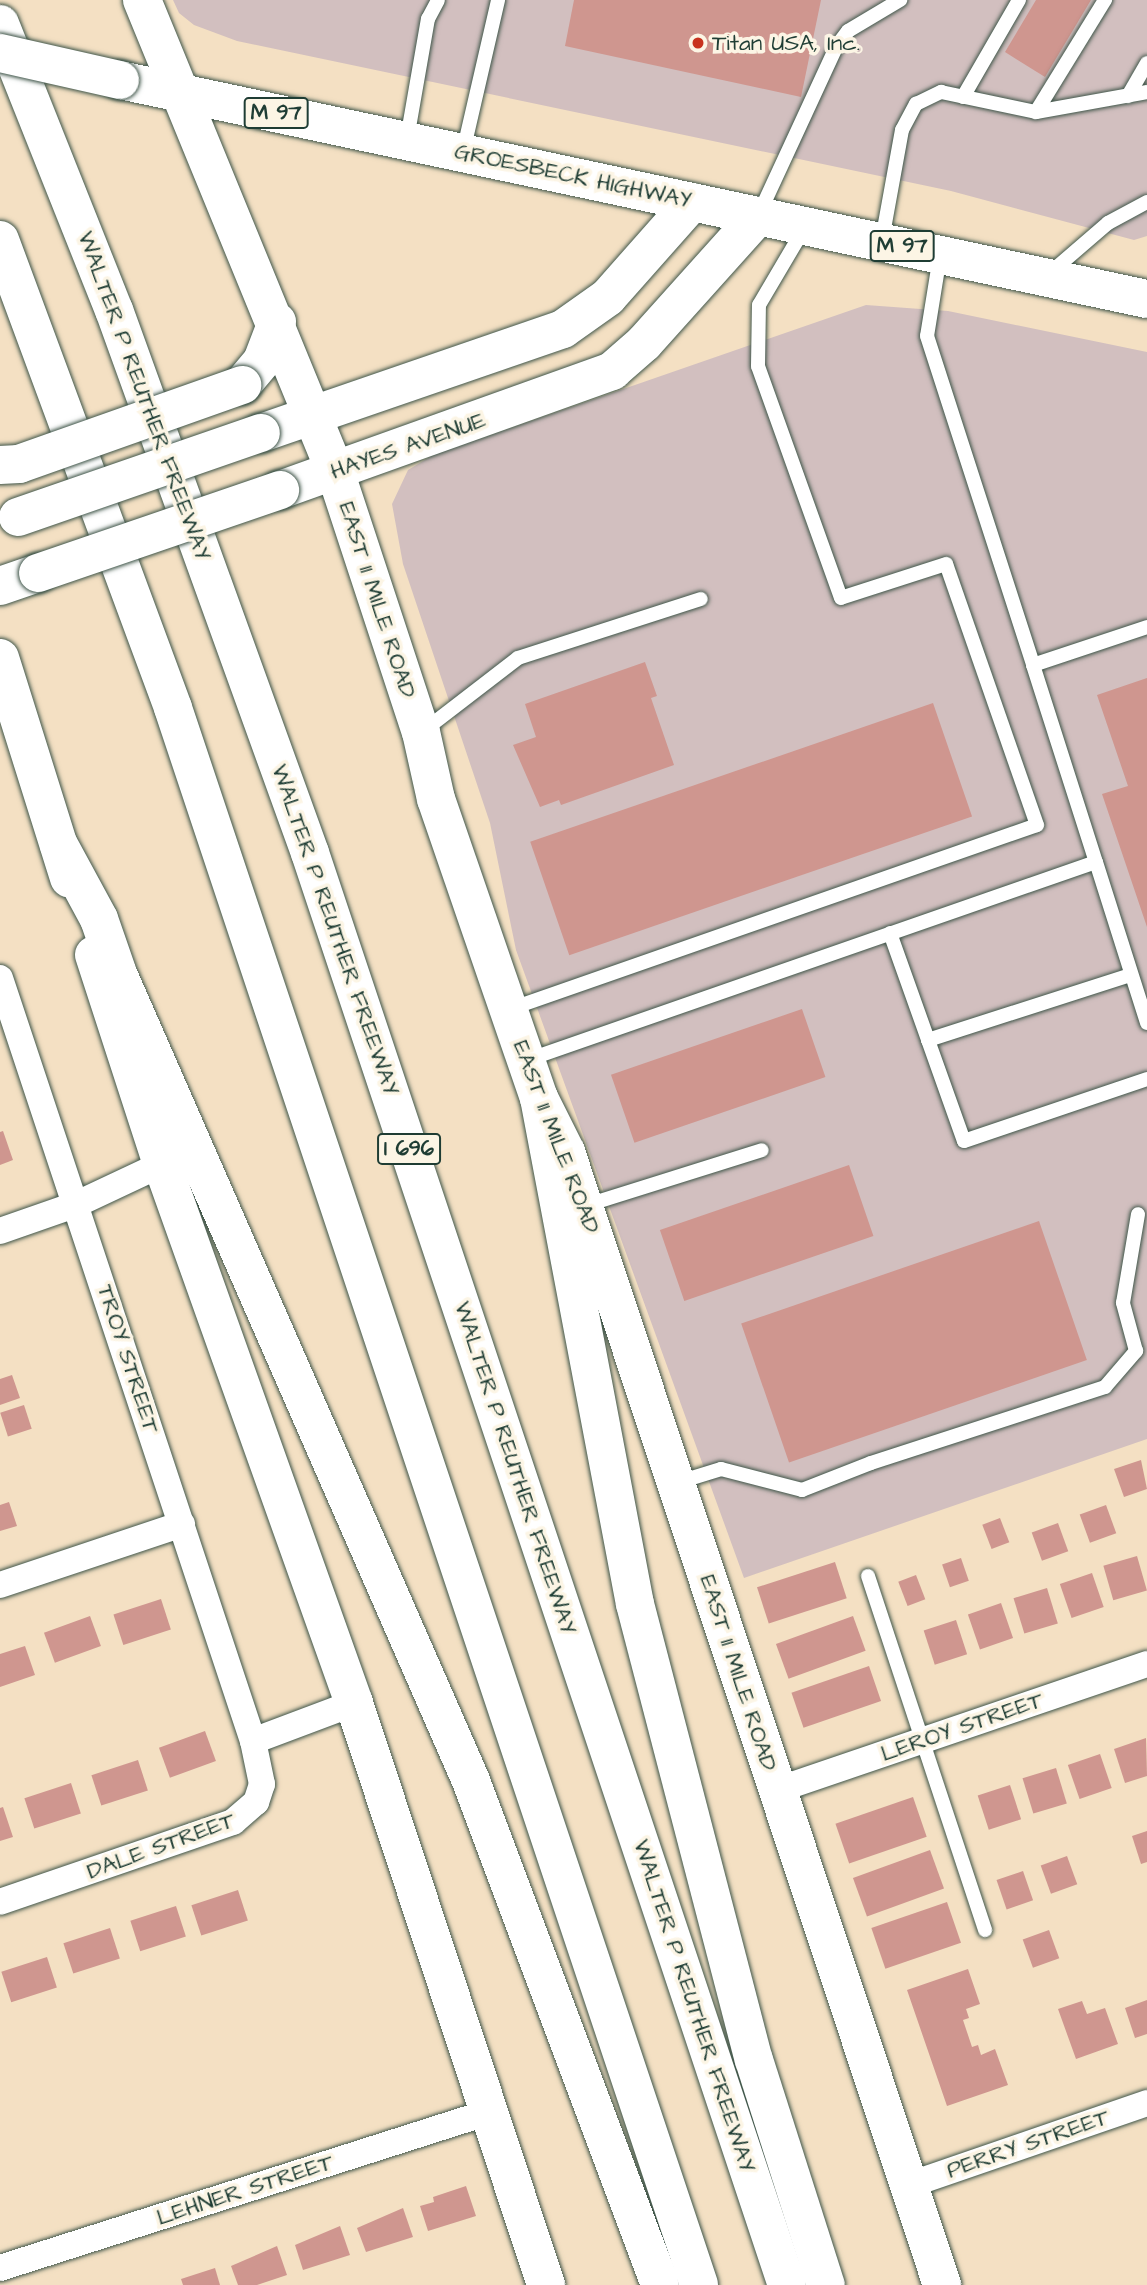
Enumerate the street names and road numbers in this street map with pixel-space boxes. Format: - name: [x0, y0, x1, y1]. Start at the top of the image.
- road number: M 97: [243, 96, 309, 130]
- street label: GROESBECK HIGHWAY: [452, 137, 694, 215]
- street label: WALTER P REUTHER FREEWAY: [71, 228, 217, 564]
- road number: M 97: [869, 229, 935, 264]
- street label: HAYES AVENUE: [327, 407, 489, 485]
- street label: EAST 11 MILE ROAD: [332, 499, 422, 701]
- street label: WALTER P REUTHER FREEWAY: [265, 761, 405, 1099]
- street label: EAST 11 MILE ROAD: [506, 1037, 606, 1237]
- road number: I 696: [376, 1132, 442, 1166]
- street label: TROY STREET: [91, 1281, 165, 1437]
- street label: WALTER P REUTHER FREEWAY: [448, 1298, 582, 1638]
- street label: EAST 11 MILE ROAD: [693, 1572, 783, 1774]
- street label: LEROY STREET: [877, 1686, 1047, 1768]
- street label: DALE STREET: [83, 1806, 239, 1886]
- street label: WALTER P REUTHER FREEWAY: [627, 1836, 761, 2176]
- street label: PERRY STREET: [943, 2103, 1113, 2185]
- street label: LEHNER STREET: [153, 2148, 337, 2232]

